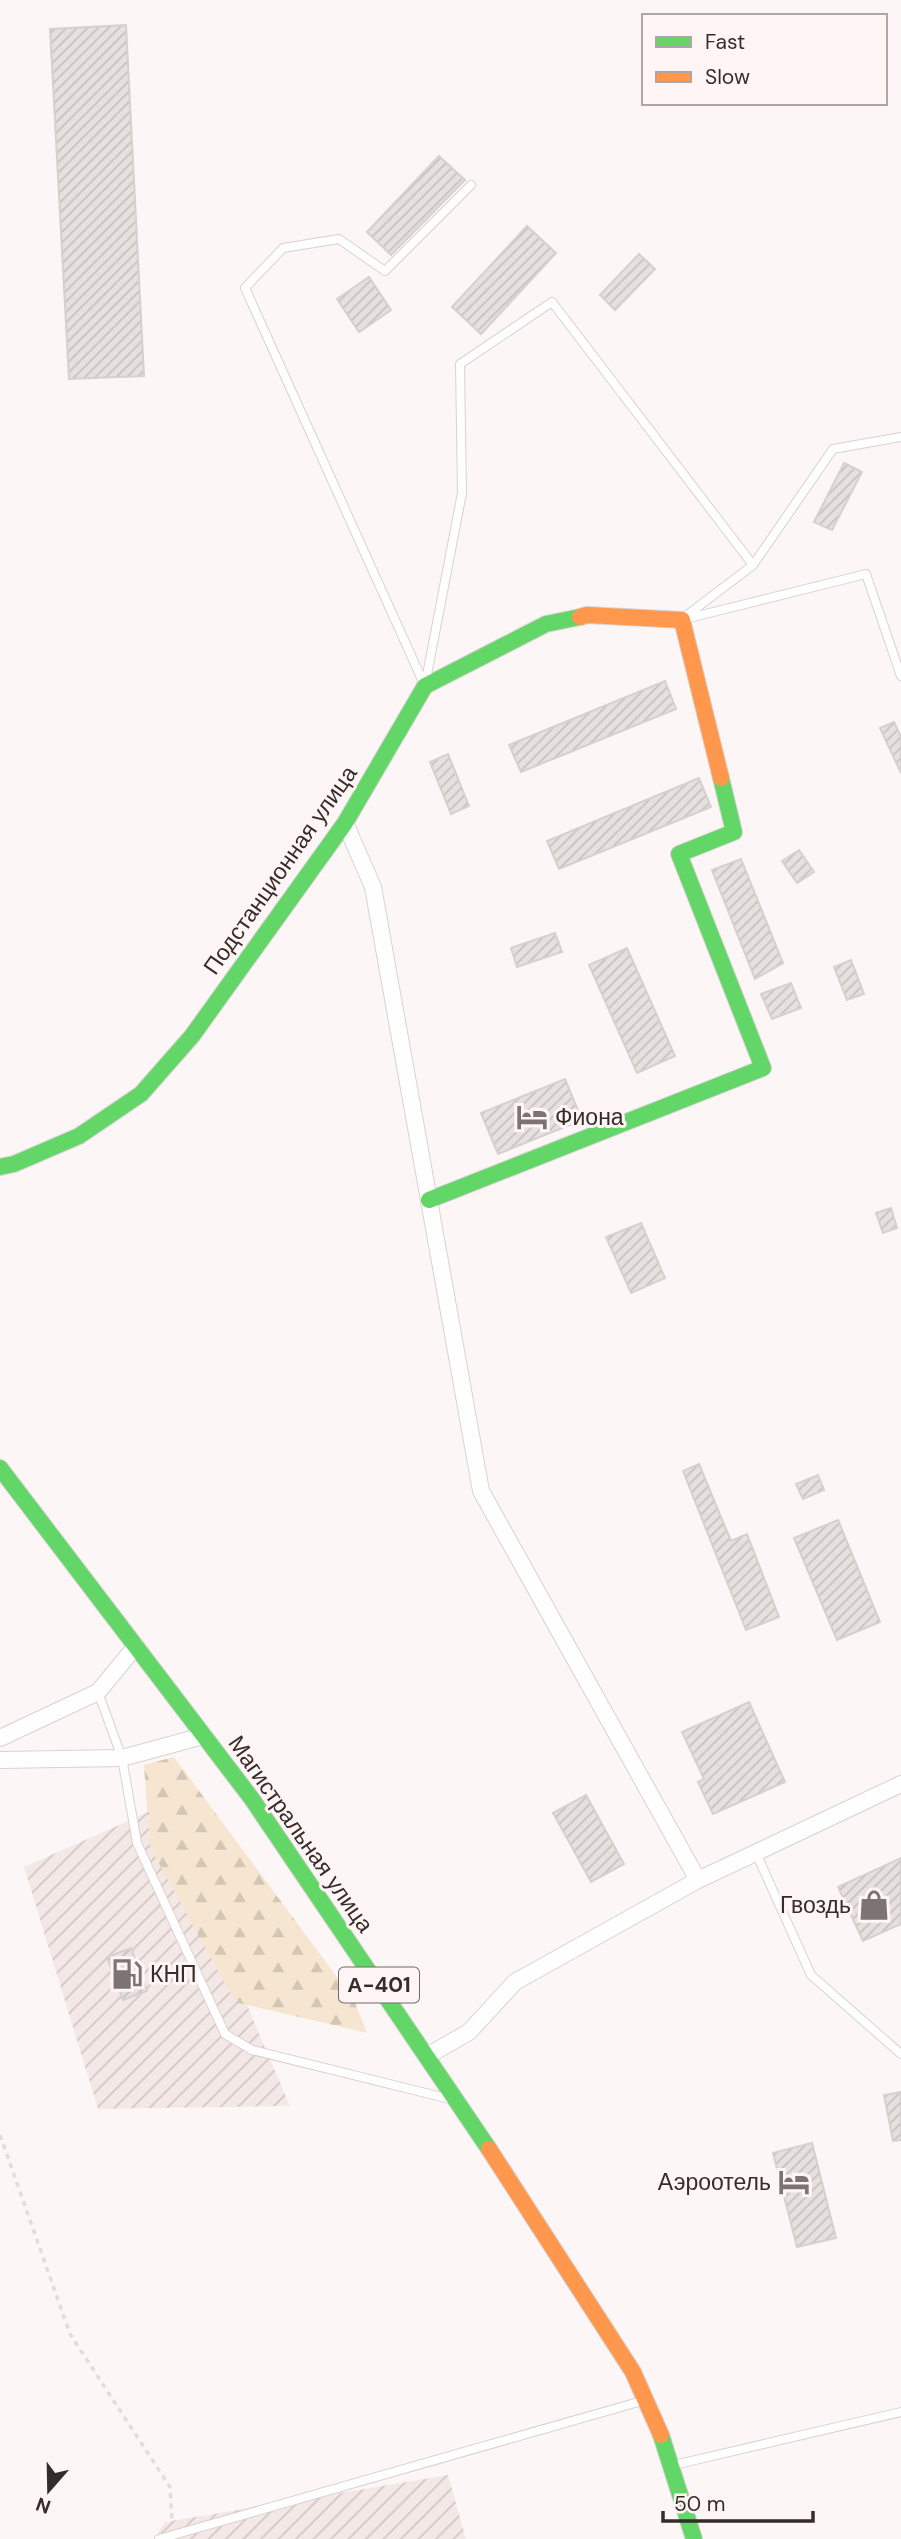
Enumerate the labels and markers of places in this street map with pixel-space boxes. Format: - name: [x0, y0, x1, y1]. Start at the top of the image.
- hotel icon: Фиона: [515, 1100, 549, 1134]
- place label: Фиона: [555, 1102, 624, 1132]
- shop icon: Гвоздь: [857, 1888, 891, 1922]
- place label: Гвоздь: [780, 1890, 851, 1920]
- fuel station icon: КНП: [110, 1957, 144, 1991]
- place label: КНП: [150, 1959, 197, 1989]
- hotel icon: Аэроотель: [777, 2165, 811, 2199]
- place label: Аэроотель: [658, 2167, 771, 2197]

